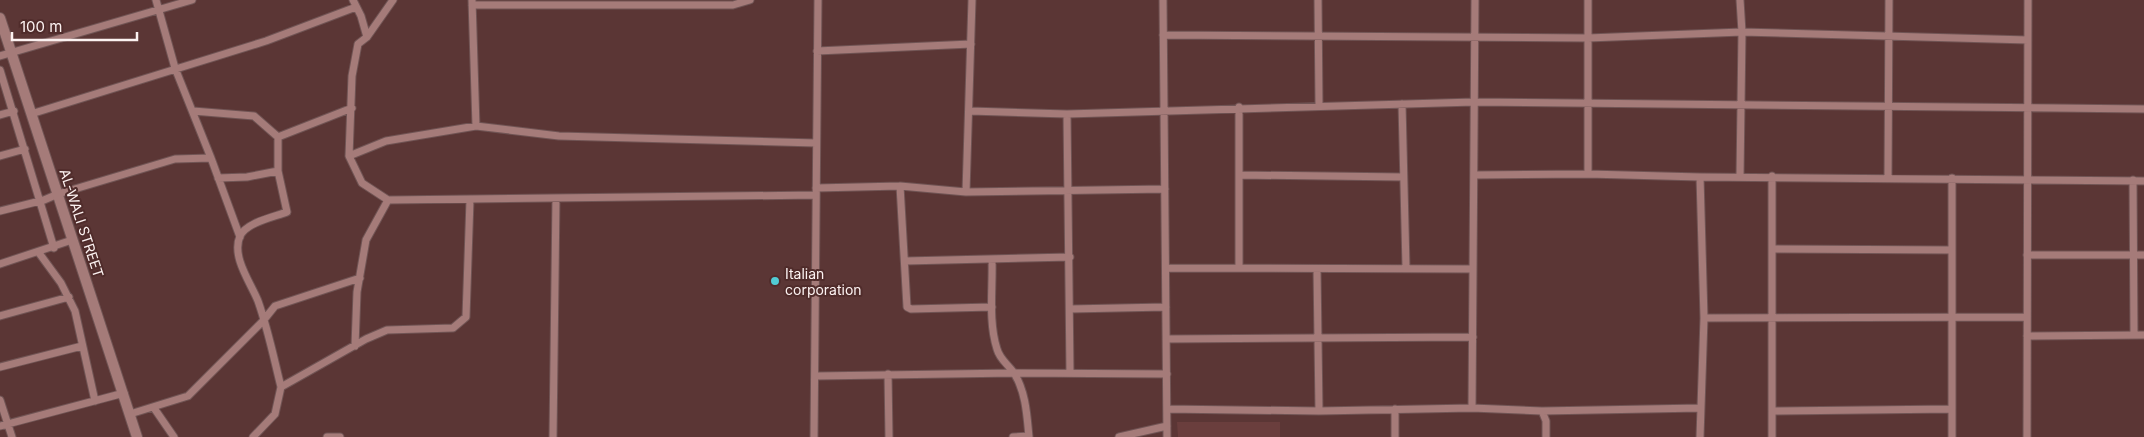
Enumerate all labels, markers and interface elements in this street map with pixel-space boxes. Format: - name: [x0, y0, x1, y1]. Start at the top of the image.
- scale bar: [12, 10, 138, 42]
- text: 100 m: [20, 17, 62, 36]
- street label: AL-WALI STREET: [56, 166, 108, 280]
- place label: Italian corporation: [785, 265, 862, 298]
- marker: Italian corporation: [769, 275, 781, 287]

